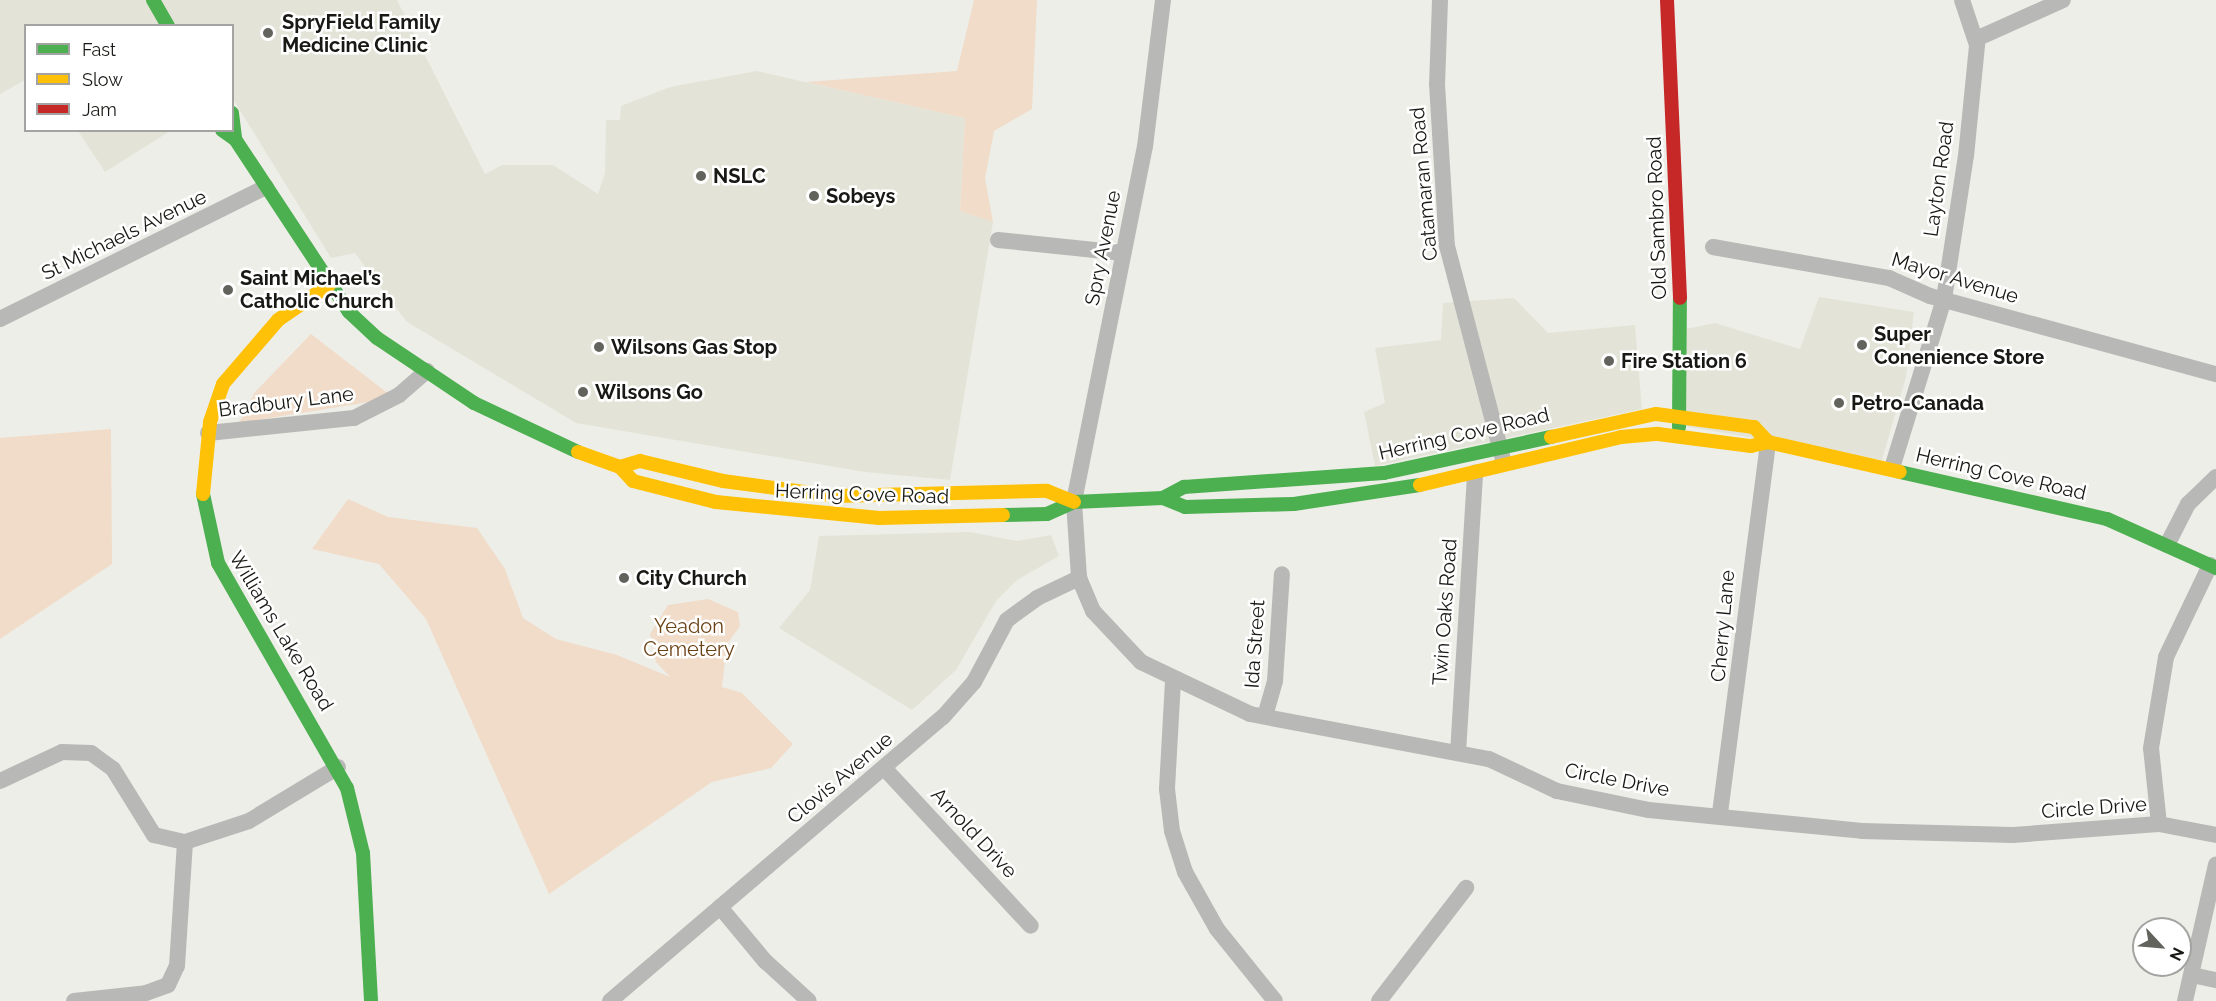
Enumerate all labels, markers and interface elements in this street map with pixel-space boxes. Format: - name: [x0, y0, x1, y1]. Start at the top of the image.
- place label: SpryField Family Medicine Clinic: [282, 10, 441, 57]
- legend: [24, 24, 234, 132]
- marker: SpryField Family Medicine Clinic: [259, 24, 277, 42]
- text: Fast: [82, 39, 116, 60]
- text: Slow: [82, 69, 123, 90]
- text: Jam: [82, 99, 117, 120]
- street label: Catamaran Road: [1405, 106, 1443, 262]
- street label: Layton Road: [1919, 120, 1959, 238]
- street label: Old Sambro Road: [1642, 136, 1672, 300]
- place label: NSLC: [713, 164, 766, 188]
- marker: NSLC: [694, 169, 708, 183]
- street label: St Michaels Avenue: [37, 184, 211, 286]
- place label: Sobeys: [826, 184, 895, 208]
- street label: Spry Avenue: [1080, 188, 1126, 308]
- marker: Sobeys: [807, 189, 821, 203]
- street label: Mayor Avenue: [1888, 247, 2022, 309]
- place label: Saint Michael’s Catholic Church: [240, 266, 394, 313]
- marker: Saint Michael’s Catholic Church: [221, 283, 235, 297]
- place label: Super Conenience Store: [1874, 322, 2044, 369]
- place label: Wilsons Gas Stop: [611, 335, 777, 359]
- marker: Super Conenience Store: [1855, 338, 1869, 352]
- marker: Wilsons Gas Stop: [592, 340, 606, 354]
- place label: Fire Station 6: [1621, 349, 1747, 373]
- marker: Fire Station 6: [1602, 354, 1616, 368]
- place label: Wilsons Go: [595, 380, 703, 404]
- street label: Bradbury Lane: [217, 382, 355, 422]
- marker: Wilsons Go: [576, 385, 590, 399]
- place label: Petro-Canada: [1851, 391, 1984, 415]
- marker: Petro-Canada: [1832, 396, 1846, 410]
- street label: Herring Cove Road: [1376, 403, 1552, 465]
- street label: Herring Cove Road: [1913, 443, 2089, 505]
- street label: Herring Cove Road: [775, 479, 949, 509]
- street label: Twin Oaks Road: [1428, 538, 1462, 686]
- street label: Williams Lake Road: [224, 547, 338, 715]
- place label: City Church: [636, 566, 747, 590]
- street label: Cherry Lane: [1706, 569, 1740, 683]
- marker: City Church: [617, 571, 631, 585]
- street label: Ida Street: [1240, 599, 1270, 689]
- park label: Yeadon Cemetery: [643, 614, 735, 661]
- street label: Clovis Avenue: [782, 727, 898, 829]
- street label: Circle Drive: [1563, 758, 1671, 802]
- street label: Arnold Drive: [926, 783, 1022, 883]
- street label: Circle Drive: [2040, 792, 2148, 824]
- north arrow: [2132, 917, 2192, 977]
- text: N: [2166, 945, 2188, 964]

